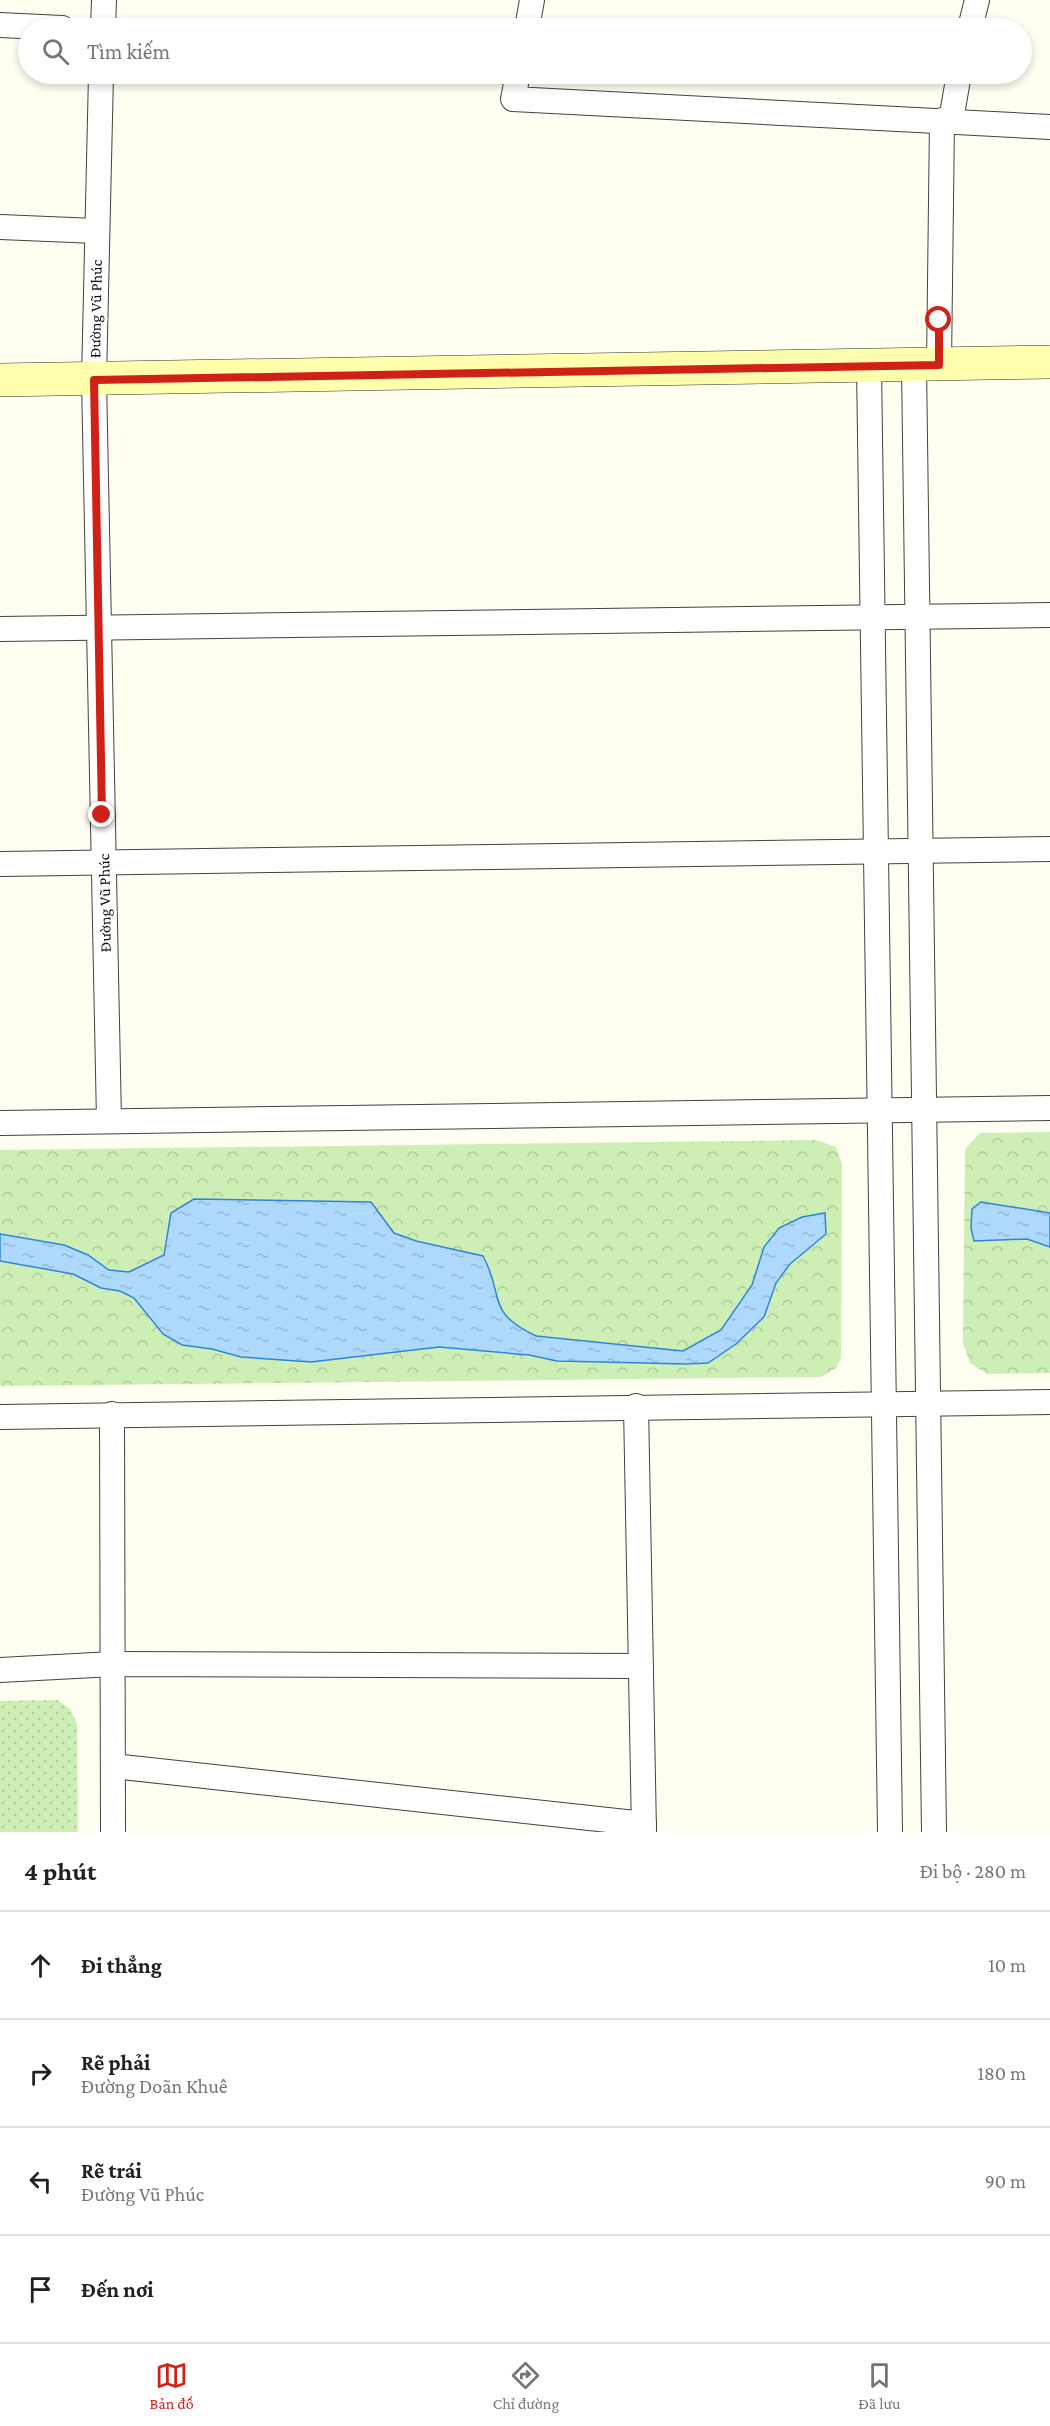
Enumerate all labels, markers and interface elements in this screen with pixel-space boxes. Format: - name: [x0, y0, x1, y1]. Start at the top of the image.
- search box: [18, 18, 1032, 84]
- icon: search: [39, 35, 72, 68]
- text: Tìm kiếm: [87, 39, 170, 64]
- street label: Đường Vũ Phúc: [86, 259, 106, 358]
- route start: [925, 306, 951, 332]
- route end: [88, 801, 114, 827]
- street label: Đường Vũ Phúc: [95, 853, 115, 952]
- text: 4 phút: [24, 1857, 96, 1886]
- text: Đi bộ · 280 m: [920, 1860, 1026, 1882]
- icon: ahead: [24, 1949, 57, 1982]
- text: Đi thẳng: [81, 1953, 162, 1978]
- text: 10 m: [988, 1954, 1026, 1976]
- text: Rẽ phải: [81, 2050, 150, 2075]
- icon: right: [24, 2057, 57, 2090]
- text: 180 m: [977, 2062, 1026, 2084]
- text: Đường Doãn Khuê: [81, 2075, 228, 2097]
- text: Rẽ trái: [81, 2158, 142, 2183]
- icon: left: [24, 2165, 57, 2198]
- text: 90 m: [985, 2170, 1026, 2192]
- text: Đường Vũ Phúc: [81, 2183, 204, 2205]
- icon: arrive: [24, 2273, 57, 2306]
- text: Đến nơi: [81, 2277, 154, 2302]
- tab: Bản đồ: [150, 2359, 194, 2412]
- tab: Chỉ đường: [493, 2359, 559, 2412]
- tab: Đã lưu: [858, 2359, 900, 2412]

